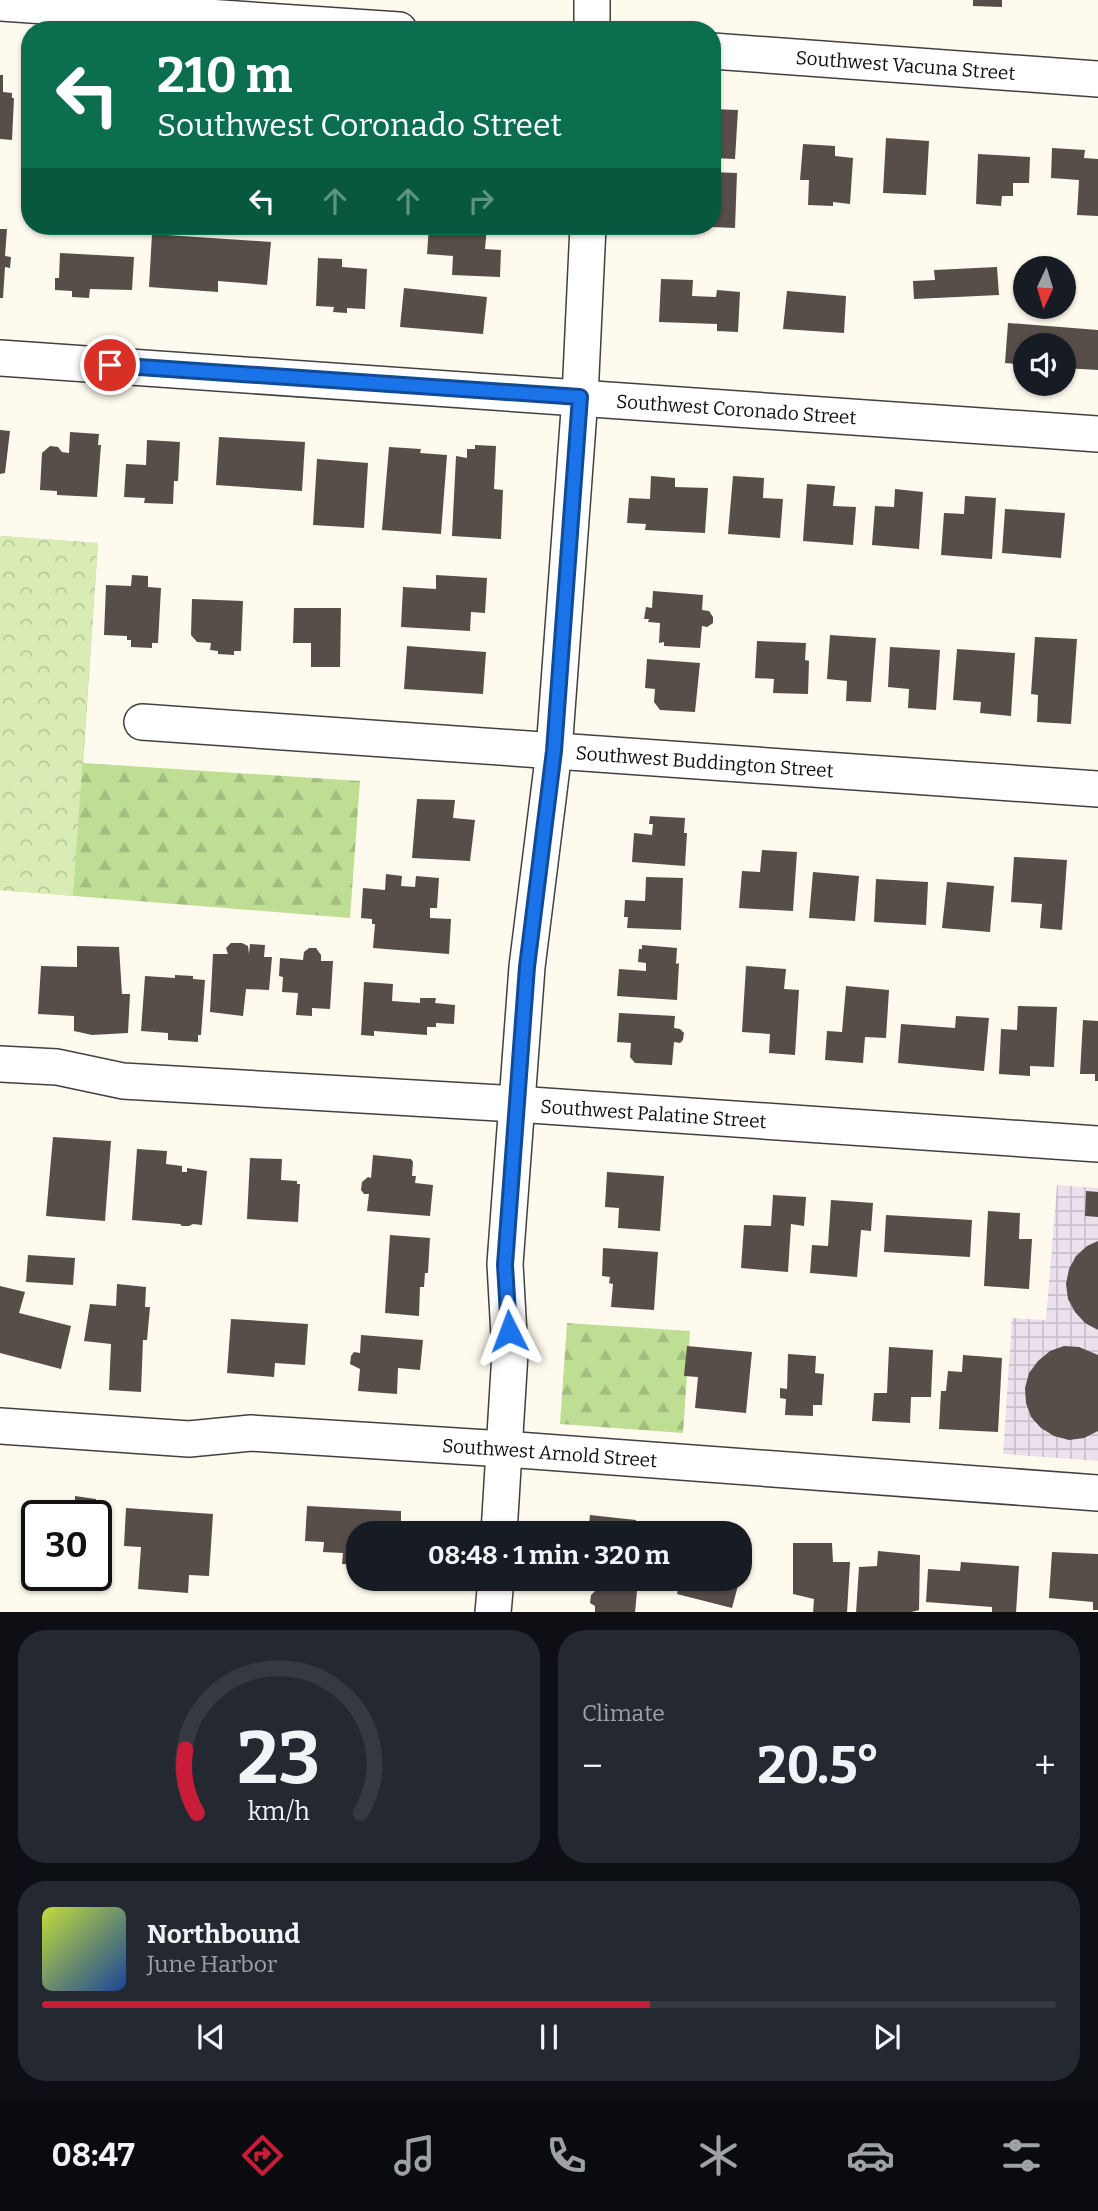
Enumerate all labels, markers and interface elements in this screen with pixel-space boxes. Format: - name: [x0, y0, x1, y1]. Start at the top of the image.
- text: 210 m: [157, 46, 292, 105]
- street label: Southwest Vacuna Street: [795, 46, 1016, 85]
- icon: left: [42, 49, 133, 140]
- text: Southwest Coronado Street: [157, 106, 562, 144]
- icon: left: [243, 182, 281, 220]
- icon: ahead: [316, 182, 354, 220]
- icon: ahead: [389, 182, 427, 220]
- icon: right: [462, 182, 500, 220]
- north arrow: [1013, 256, 1076, 318]
- map controls: [1013, 256, 1076, 396]
- button: sound: [1013, 333, 1076, 396]
- pin: [80, 335, 140, 395]
- icon: arrive: [91, 346, 129, 384]
- street label: Southwest Coronado Street: [615, 390, 857, 429]
- street label: Southwest Buddington Street: [575, 741, 834, 782]
- street label: Southwest Palatine Street: [540, 1095, 767, 1133]
- position arrow: [472, 1294, 546, 1368]
- street label: Southwest Arnold Street: [441, 1434, 658, 1472]
- speed limit sign: 30: [21, 1500, 112, 1591]
- text: 08:48 · 1 min · 320 m: [428, 1540, 670, 1571]
- text: Climate: [582, 1699, 665, 1727]
- text: 23: [238, 1715, 320, 1802]
- text: 20.5°: [757, 1734, 880, 1797]
- text: −: [582, 1743, 603, 1789]
- text: +: [1034, 1743, 1056, 1789]
- text: km/h: [248, 1796, 310, 1826]
- text: Northbound: [147, 1919, 300, 1950]
- text: June Harbor: [147, 1950, 277, 1978]
- icon: previous: [192, 2018, 230, 2056]
- icon: pause: [530, 2018, 568, 2056]
- icon: next: [868, 2018, 906, 2056]
- icon: directions: [238, 2131, 287, 2180]
- icon: music: [390, 2131, 439, 2180]
- icon: phone: [542, 2131, 591, 2180]
- icon: climate: [694, 2131, 743, 2180]
- icon: car: [846, 2131, 895, 2180]
- icon: filters: [997, 2131, 1046, 2180]
- text: 08:47: [51, 2136, 135, 2174]

